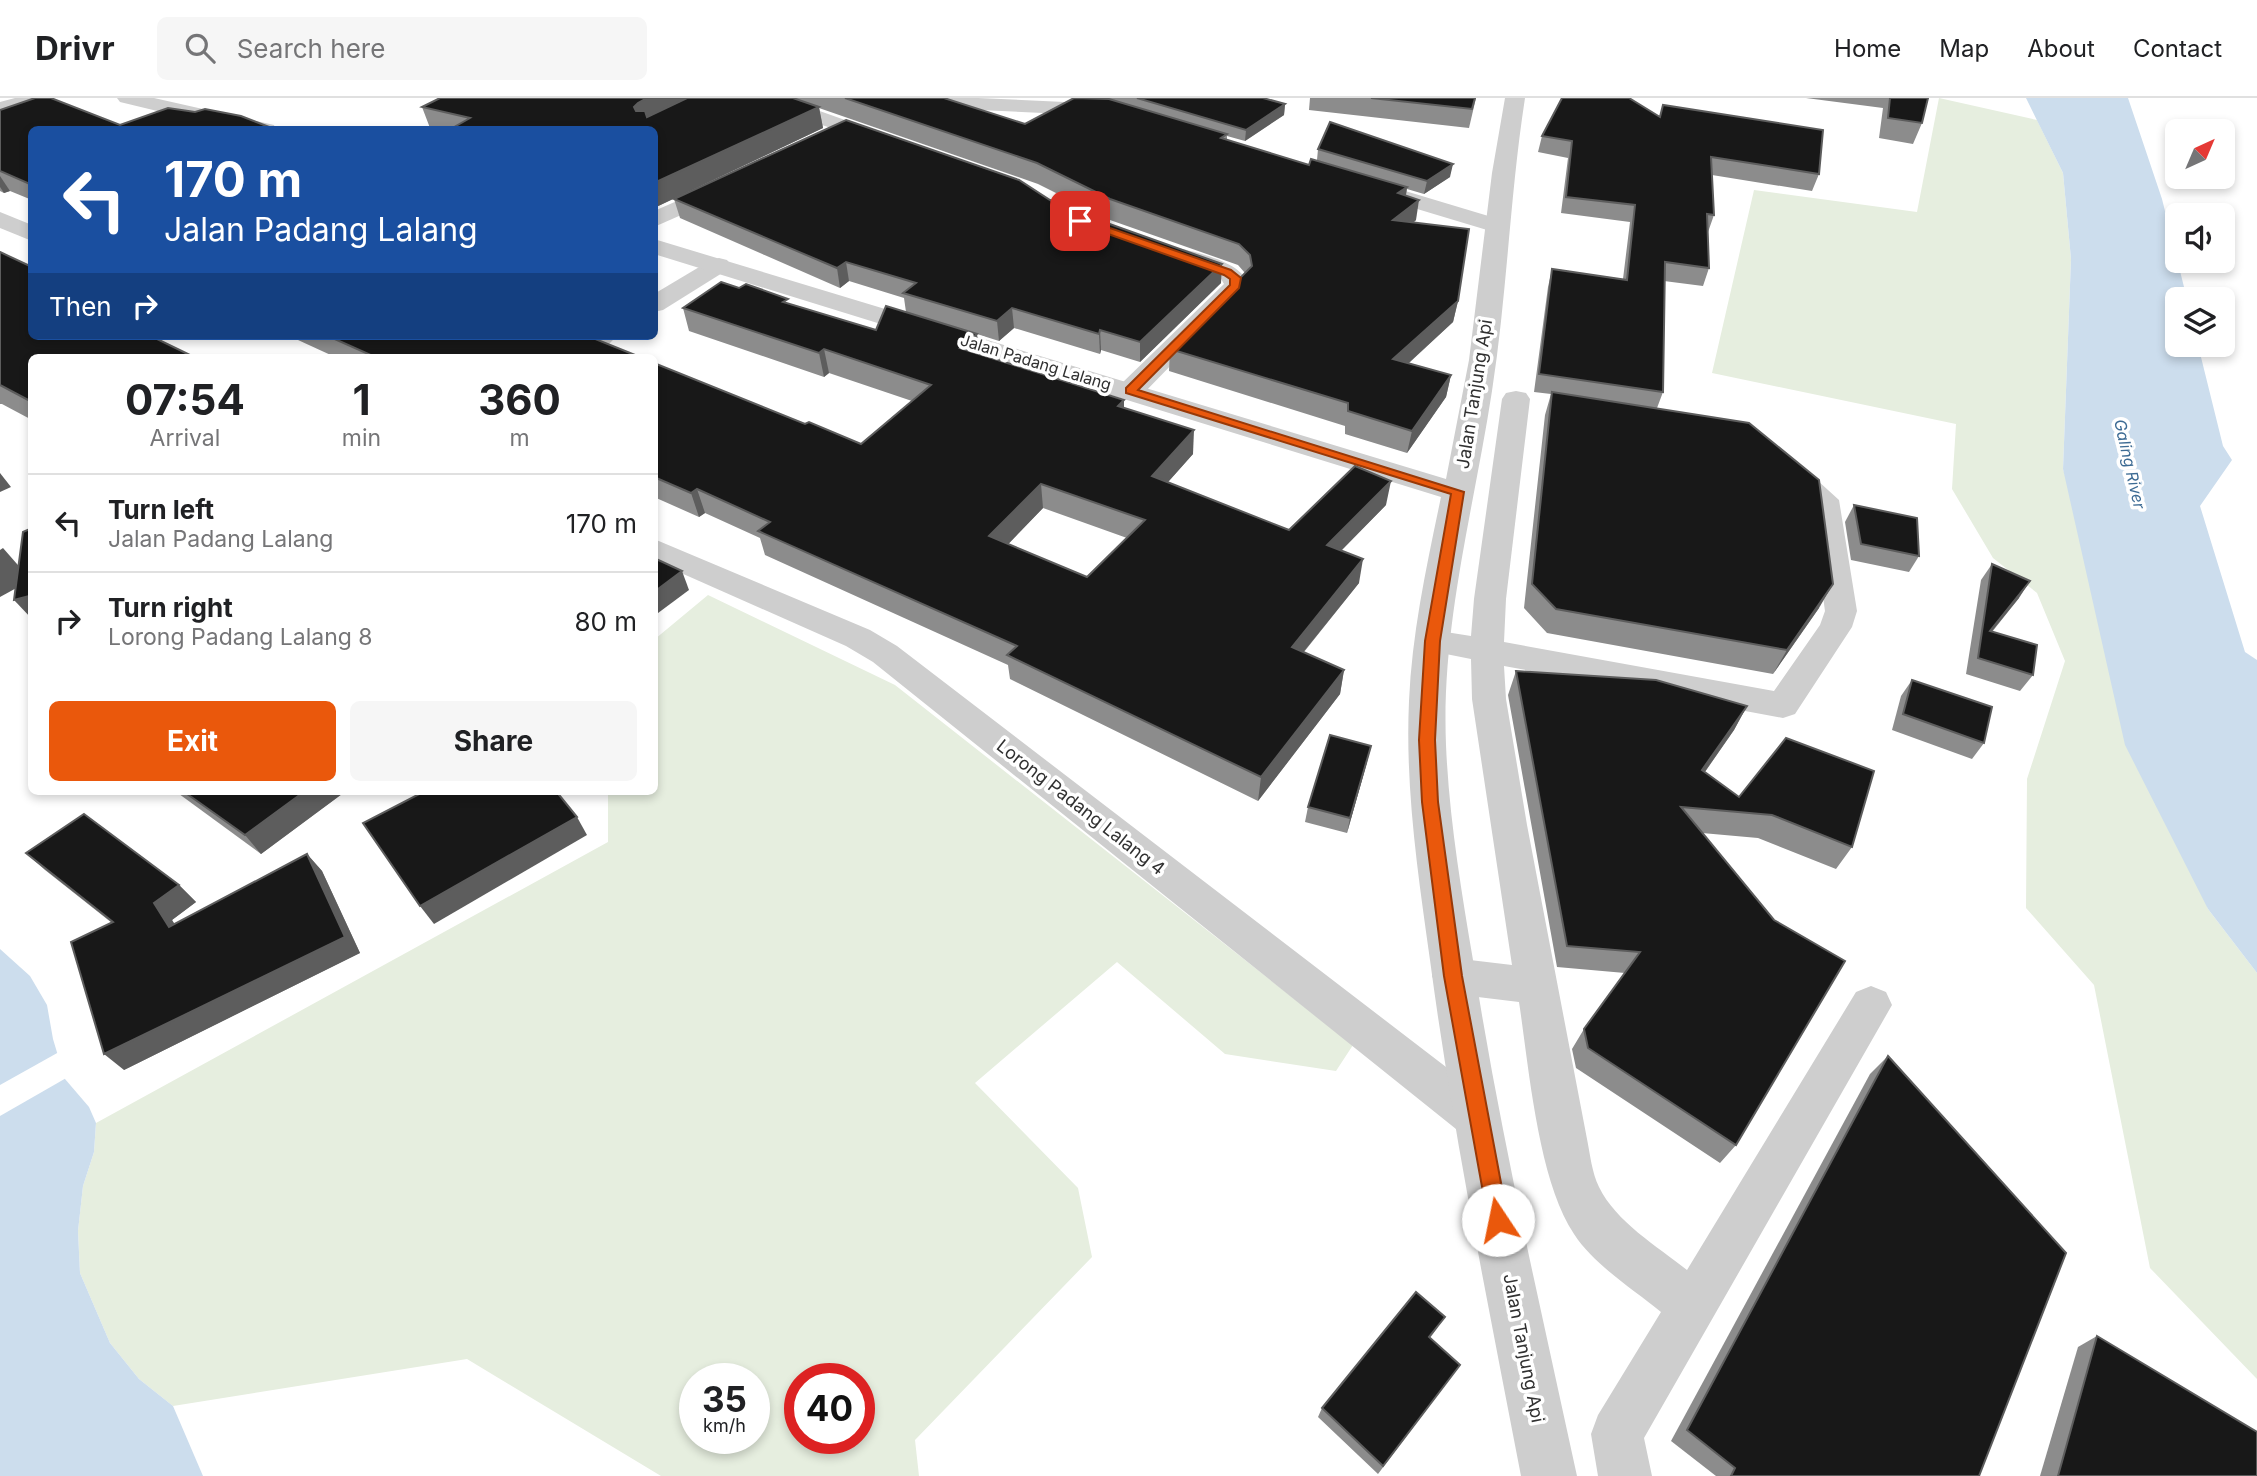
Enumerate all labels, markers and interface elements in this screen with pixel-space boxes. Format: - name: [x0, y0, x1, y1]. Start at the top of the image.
- search box: [157, 17, 647, 80]
- text: Drivr: [35, 28, 115, 68]
- icon: search: [181, 29, 219, 67]
- text: Search here: [237, 33, 385, 64]
- text: Home: [1834, 34, 1901, 63]
- text: Map: [1939, 34, 1989, 63]
- text: About: [2027, 34, 2095, 63]
- text: Contact: [2133, 34, 2222, 63]
- north arrow: [2165, 119, 2235, 189]
- map controls: [2165, 119, 2235, 357]
- text: 170 m: [164, 150, 302, 209]
- icon: left: [49, 154, 140, 245]
- pin: [1050, 191, 1110, 251]
- icon: arrive: [1061, 202, 1099, 240]
- button: sound: [2165, 203, 2235, 273]
- text: Jalan Padang Lalang: [164, 210, 478, 249]
- icon: right: [126, 287, 164, 325]
- button: layers: [2165, 287, 2235, 357]
- text: Then: [49, 291, 112, 322]
- street label: Jalan Tanjung Api: [1452, 318, 1496, 470]
- street label: Jalan Padang Lalang: [958, 330, 1114, 394]
- text: 07:54: [125, 374, 245, 425]
- text: 1: [352, 374, 371, 425]
- text: 360: [478, 374, 561, 425]
- water label: Galing River: [2110, 417, 2150, 512]
- text: Arrival: [150, 424, 220, 452]
- text: min: [342, 424, 381, 452]
- text: m: [509, 424, 530, 452]
- text: Turn left: [108, 494, 214, 525]
- icon: left: [49, 504, 87, 542]
- text: 170 m: [566, 508, 637, 539]
- text: Jalan Padang Lalang: [108, 525, 333, 553]
- text: Turn right: [108, 592, 233, 623]
- icon: right: [49, 602, 87, 640]
- text: 80 m: [574, 606, 637, 637]
- text: Lorong Padang Lalang 8: [108, 623, 373, 651]
- button: Exit: [49, 701, 336, 781]
- button: Share: [350, 701, 637, 781]
- street label: Lorong Padang Lalang 4: [993, 735, 1169, 879]
- position arrow: [1461, 1183, 1535, 1257]
- street label: Jalan Tanjung Api: [1499, 1272, 1549, 1424]
- speed limit sign: 40: [784, 1363, 875, 1454]
- text: 35: [702, 1378, 747, 1420]
- text: km/h: [703, 1415, 746, 1436]

